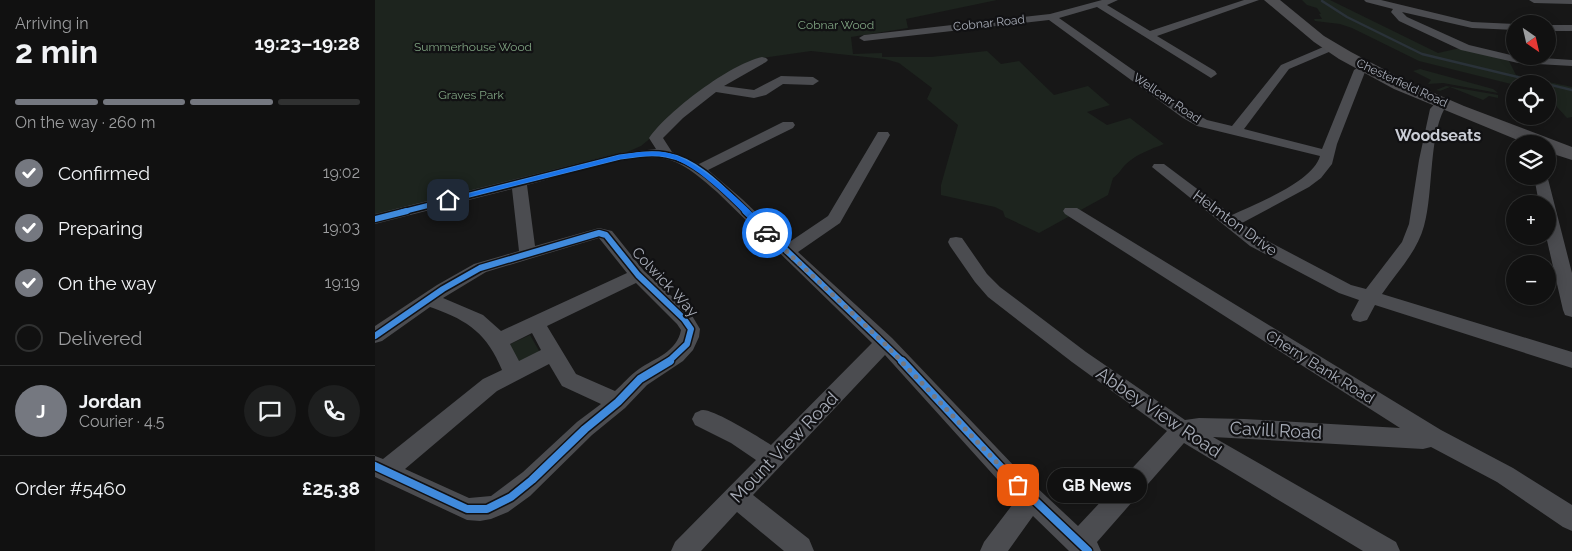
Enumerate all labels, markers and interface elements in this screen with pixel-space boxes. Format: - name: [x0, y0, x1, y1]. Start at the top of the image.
- street label: Cobnar Road: [952, 12, 1026, 34]
- text: Arriving in: [15, 14, 89, 33]
- north arrow: [1506, 15, 1556, 65]
- map controls: [1506, 15, 1556, 305]
- park label: Cobnar Wood: [798, 18, 874, 32]
- text: 19:23–19:28: [254, 32, 360, 54]
- text: 2 min: [15, 33, 98, 70]
- park label: Summerhouse Wood: [414, 40, 532, 54]
- street label: Chesterfield Road: [1354, 56, 1450, 110]
- street label: Wellcarr Road: [1131, 70, 1203, 126]
- button: locate: [1506, 75, 1556, 125]
- park label: Graves Park: [438, 88, 504, 102]
- text: On the way · 260 m: [15, 113, 155, 132]
- district label: Woodseats: [1395, 126, 1481, 145]
- button: layers: [1506, 135, 1556, 185]
- icon: check: [15, 159, 43, 187]
- text: Confirmed: [58, 162, 150, 184]
- text: 19:02: [323, 163, 360, 182]
- pin: [427, 179, 469, 221]
- icon: home: [434, 186, 462, 214]
- street label: Helmton Drive: [1189, 186, 1281, 260]
- button: +: [1506, 195, 1556, 245]
- courier: [742, 208, 792, 258]
- icon: check: [15, 214, 43, 242]
- text: Preparing: [58, 217, 143, 239]
- text: 19:03: [322, 218, 360, 237]
- icon: car: [753, 219, 781, 247]
- street label: Colwick Way: [628, 243, 702, 321]
- button: −: [1506, 255, 1556, 305]
- icon: check: [15, 269, 43, 297]
- text: On the way: [58, 272, 157, 294]
- text: 19:19: [325, 273, 360, 292]
- street label: Cherry Bank Road: [1262, 326, 1378, 408]
- text: Delivered: [58, 327, 142, 349]
- street label: Abbey View Road: [1092, 362, 1226, 462]
- button: chat: [244, 385, 296, 437]
- button: phone: [308, 385, 360, 437]
- street label: Mount View Road: [726, 387, 842, 507]
- text: Jordan: [79, 390, 142, 412]
- text: J: [36, 400, 46, 422]
- text: Courier · 4.5: [79, 412, 164, 431]
- street label: Cavill Road: [1229, 417, 1323, 443]
- pin: [997, 464, 1039, 506]
- callout: GB News: [1048, 468, 1148, 502]
- icon: bag: [1004, 471, 1032, 499]
- text: GB News: [1063, 476, 1131, 495]
- text: Order #5460: [15, 477, 126, 499]
- text: £25.38: [302, 477, 360, 499]

